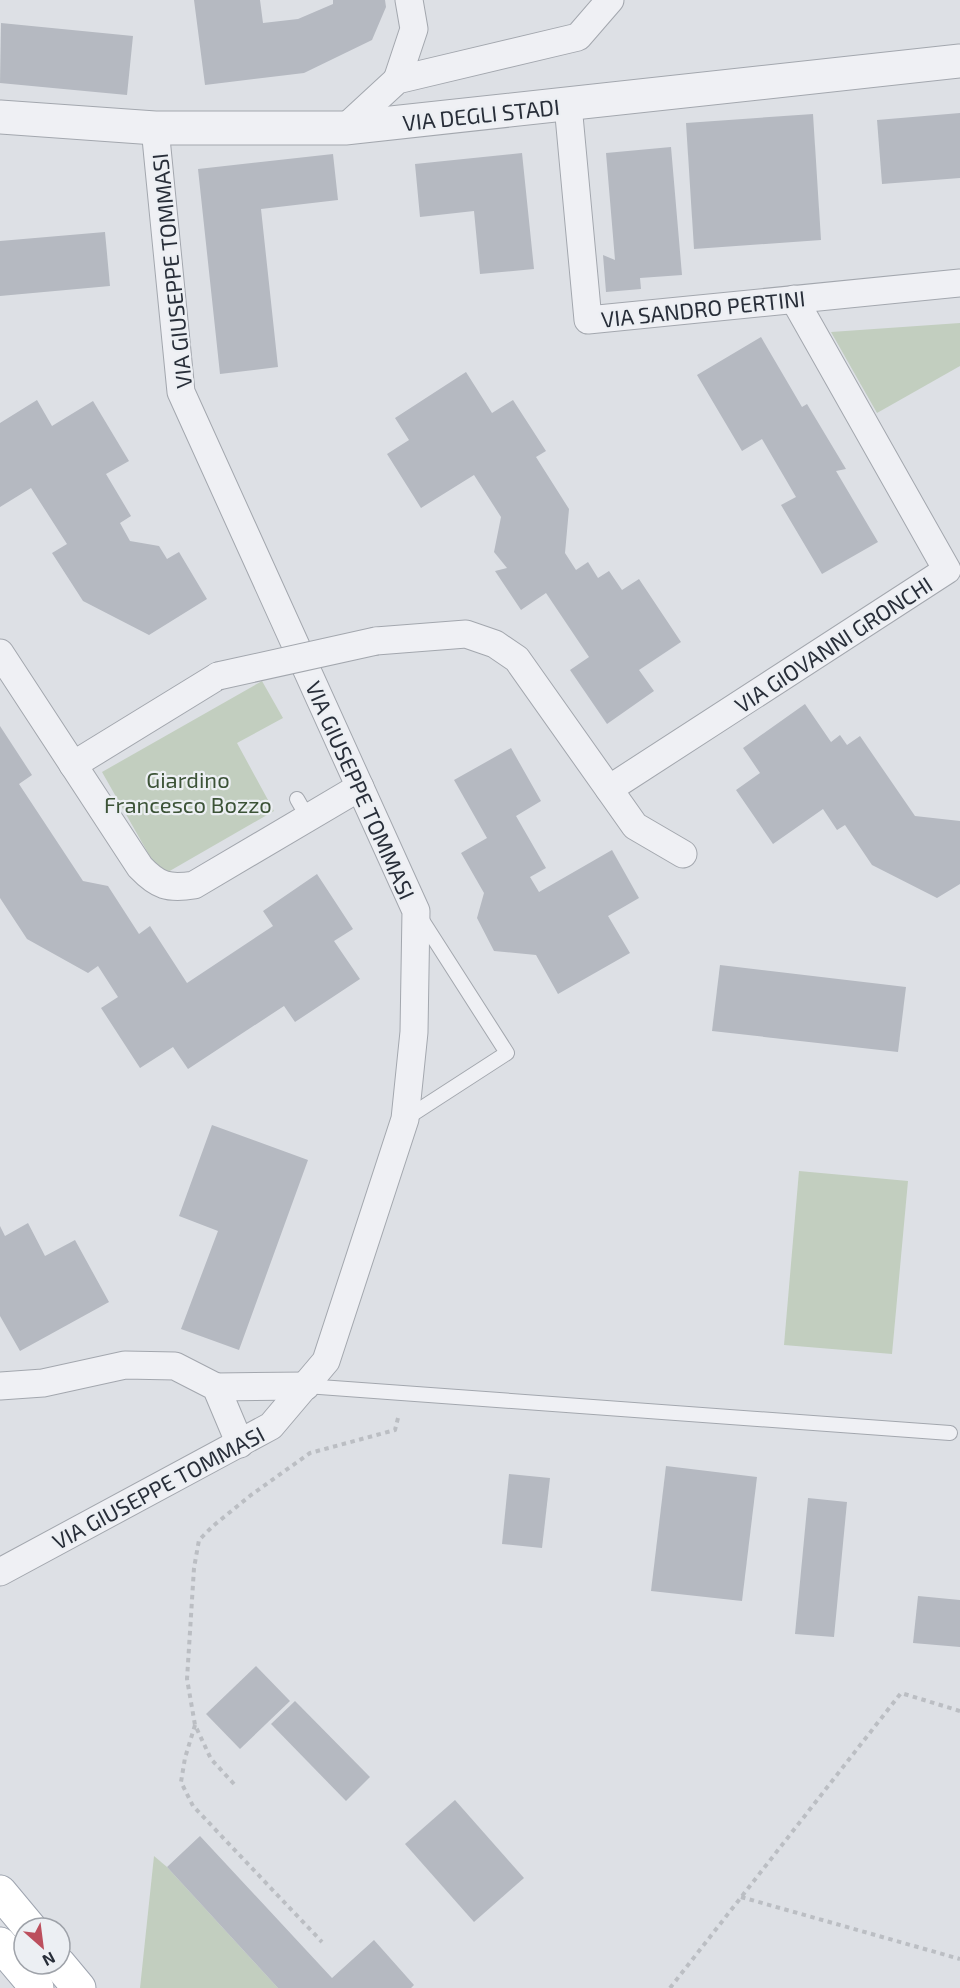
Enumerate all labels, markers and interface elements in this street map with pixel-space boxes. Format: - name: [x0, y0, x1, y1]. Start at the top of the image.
- street label: VIA DEGLI STADI: [401, 93, 561, 135]
- street label: VIA GIUSEPPE TOMMASI: [146, 152, 196, 390]
- street label: VIA SANDRO PERTINI: [600, 284, 806, 332]
- street label: VIA GIOVANNI GRONCHI: [729, 570, 937, 718]
- street label: VIA GIUSEPPE TOMMASI: [301, 677, 421, 903]
- park label: Giardino Francesco Bozzo: [104, 766, 272, 817]
- street label: VIA GIUSEPPE TOMMASI: [48, 1420, 268, 1554]
- north arrow: [12, 1916, 72, 1976]
- text: N: [40, 1949, 59, 1971]

